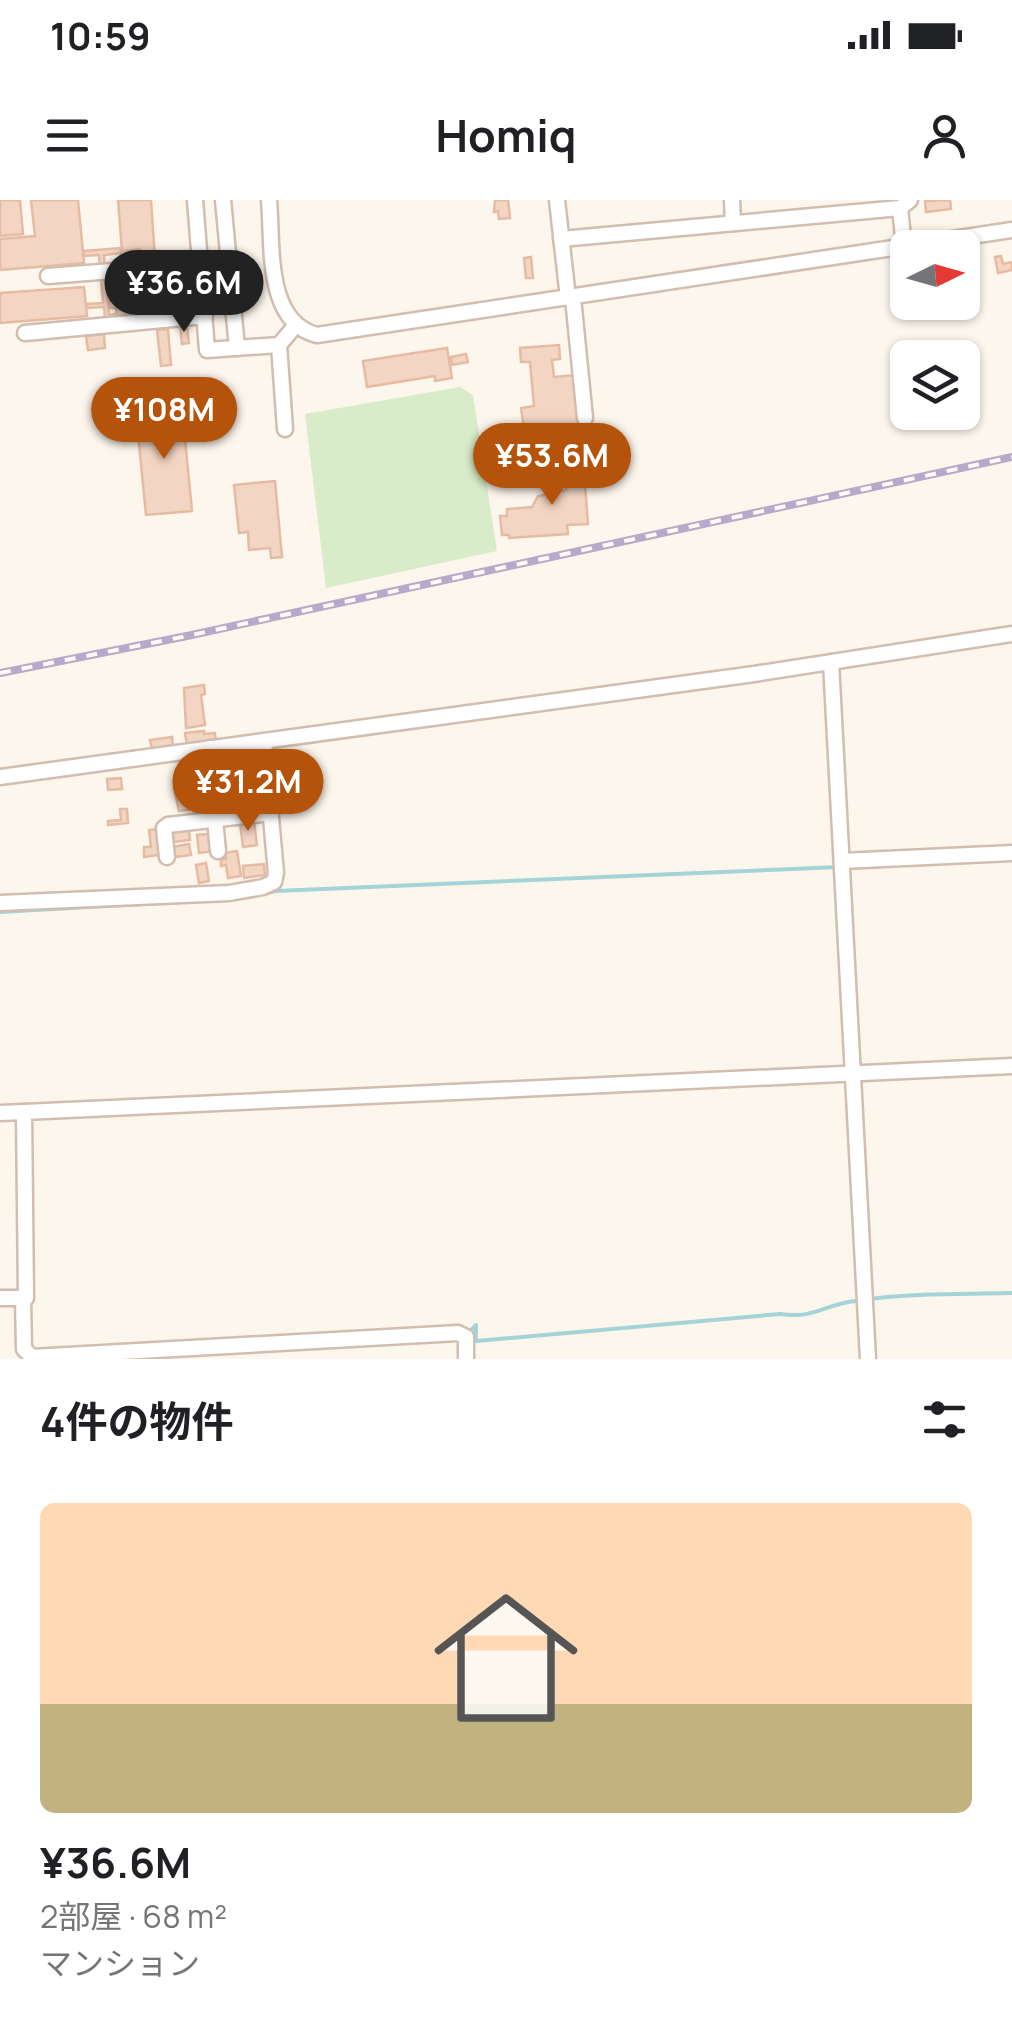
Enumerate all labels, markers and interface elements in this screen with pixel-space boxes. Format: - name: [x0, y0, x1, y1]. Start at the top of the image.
- text: 10:59: [50, 9, 151, 61]
- text: Homiq: [435, 104, 577, 166]
- icon: menu: [40, 108, 95, 163]
- icon: person: [917, 108, 972, 163]
- north arrow: [890, 230, 980, 320]
- map controls: [890, 230, 980, 430]
- pin: ¥36.6M: [103, 250, 265, 335]
- text: ¥36.6M: [126, 260, 242, 304]
- button: layers: [890, 340, 980, 430]
- pin: ¥108M: [94, 377, 234, 462]
- text: ¥108M: [113, 387, 215, 431]
- pin: ¥53.6M: [471, 423, 633, 508]
- text: ¥53.6M: [495, 433, 609, 477]
- pin: ¥31.2M: [167, 749, 329, 834]
- text: ¥31.2M: [194, 759, 302, 803]
- text: 4件の物件: [40, 1392, 234, 1450]
- icon: filters: [917, 1392, 972, 1447]
- icon: home: [416, 1568, 596, 1748]
- text: ¥36.6M: [40, 1833, 191, 1891]
- text: 2部屋 · 68 m²: [40, 1894, 227, 1938]
- text: マンション: [40, 1941, 200, 1985]

